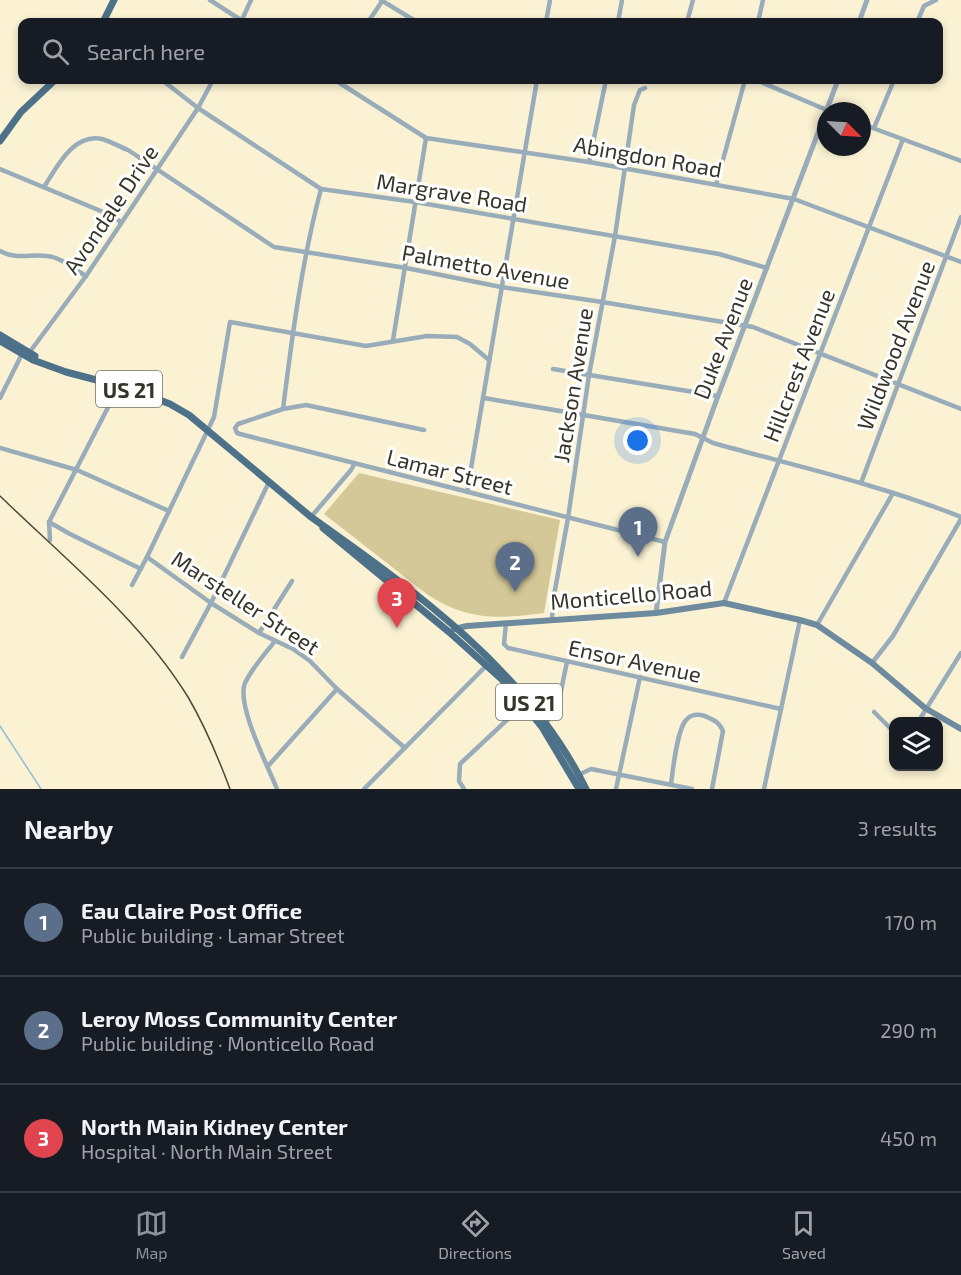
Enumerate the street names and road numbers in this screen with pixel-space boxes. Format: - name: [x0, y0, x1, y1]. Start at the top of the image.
- street label: Abingdon Road: [572, 130, 724, 182]
- street label: Avondale Drive: [57, 139, 163, 279]
- street label: Margrave Road: [375, 167, 529, 217]
- street label: Palmetto Avenue: [400, 238, 572, 294]
- street label: Wildwood Avenue: [851, 257, 939, 433]
- street label: Duke Avenue: [687, 274, 757, 402]
- street label: Hillcrest Avenue: [757, 285, 839, 445]
- street label: Jackson Avenue: [547, 306, 597, 464]
- road number: US 21: [96, 371, 162, 407]
- street label: Lamar Street: [384, 443, 516, 499]
- street label: Marsteller Street: [167, 545, 325, 659]
- street label: Monticello Road: [549, 574, 713, 614]
- street label: Ensor Avenue: [566, 633, 704, 687]
- road number: US 21: [496, 684, 562, 720]

